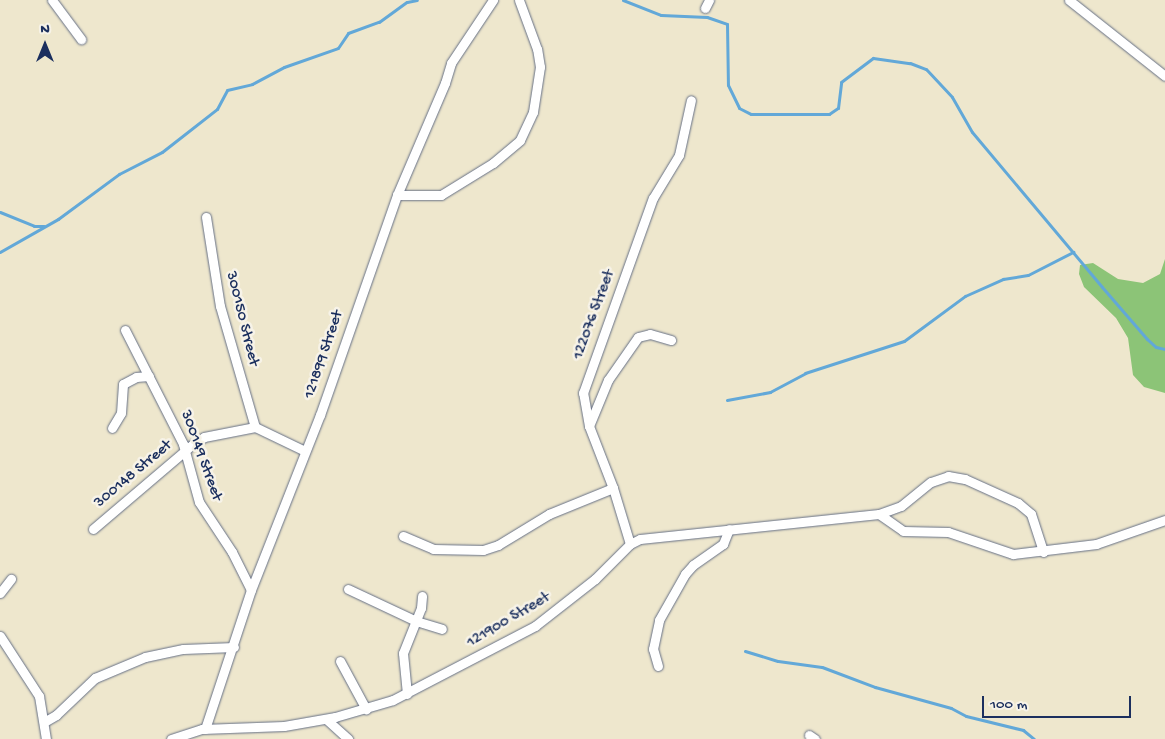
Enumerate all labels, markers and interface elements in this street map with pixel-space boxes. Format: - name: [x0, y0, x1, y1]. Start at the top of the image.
- north arrow: [20, 20, 70, 70]
- text: N: [40, 21, 50, 38]
- street label: 122076 Street: [570, 267, 620, 363]
- street label: 300150 Street: [220, 270, 262, 368]
- street label: 121899 Street: [301, 308, 349, 402]
- street label: 300149 Street: [175, 408, 225, 504]
- street label: 300148 Street: [91, 437, 177, 513]
- street label: 121900 Street: [464, 589, 554, 653]
- scale bar: [985, 686, 1134, 718]
- text: 100 m: [990, 696, 1027, 714]

